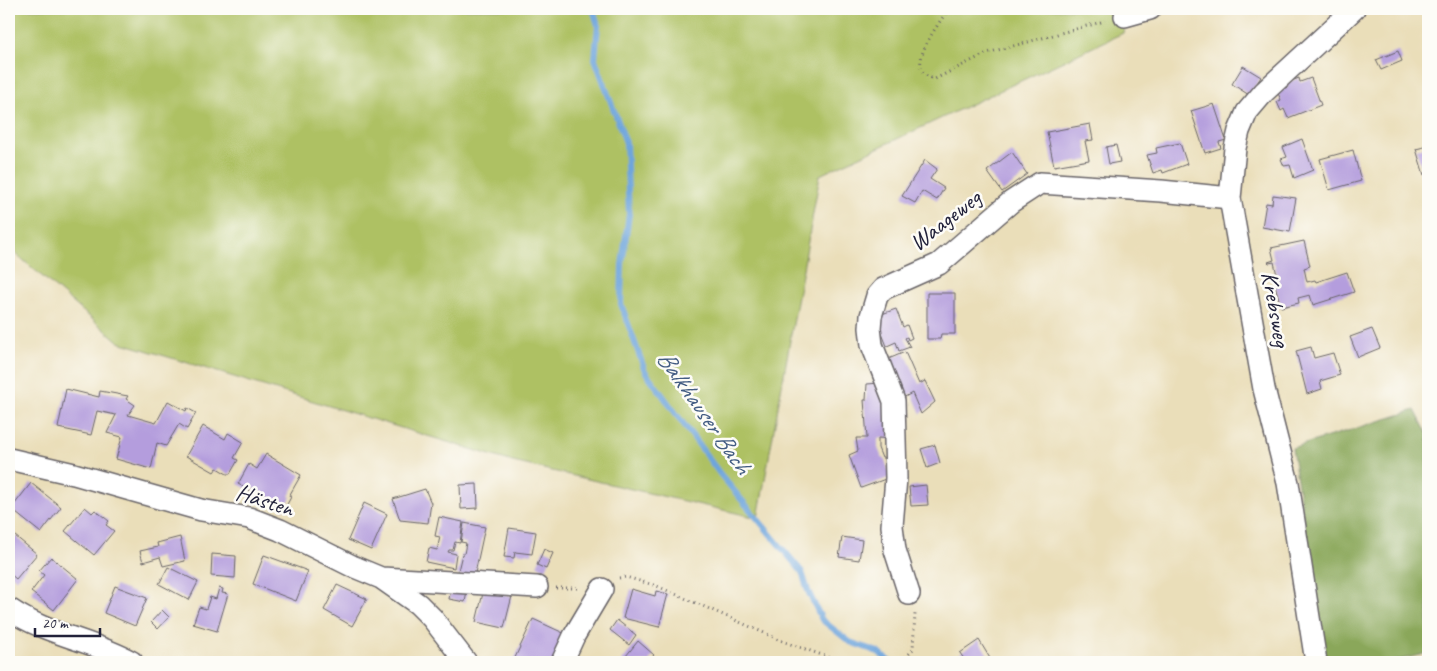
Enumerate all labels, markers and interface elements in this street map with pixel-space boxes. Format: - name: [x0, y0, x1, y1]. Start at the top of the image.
- street label: Waageweg: [903, 182, 988, 257]
- street label: Krebsweg: [1255, 269, 1298, 351]
- water label: Balkhauser Bach: [650, 344, 760, 482]
- street label: Hästen: [232, 477, 299, 524]
- scale bar: [35, 606, 100, 638]
- text: 20 m: [42, 614, 69, 633]

